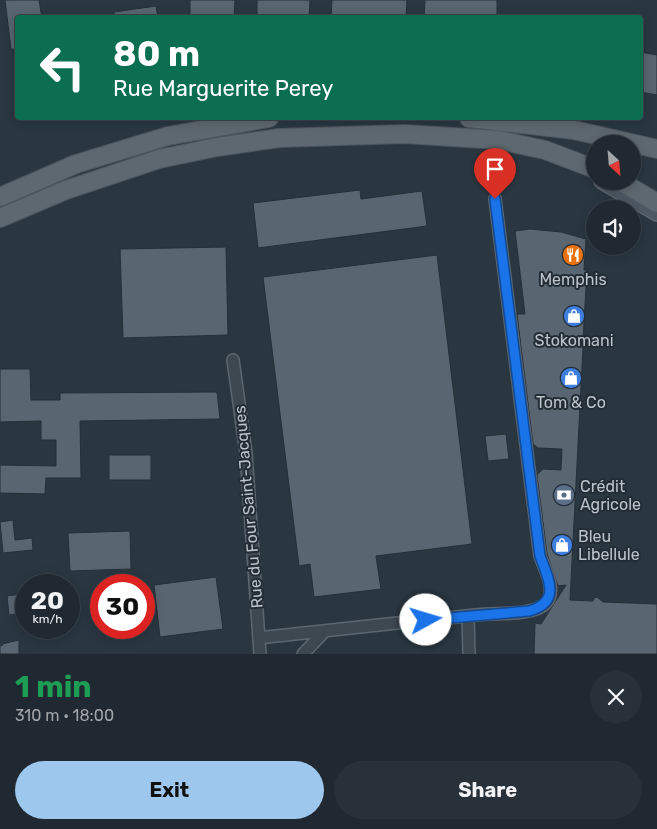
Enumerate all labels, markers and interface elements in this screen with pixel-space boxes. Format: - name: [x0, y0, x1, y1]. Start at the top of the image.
- text: 80 m: [113, 33, 200, 75]
- icon: left: [30, 35, 95, 100]
- text: Rue Marguerite Perey: [113, 75, 333, 102]
- north arrow: [586, 135, 641, 190]
- map controls: [586, 135, 641, 255]
- pin: [474, 148, 516, 199]
- icon: arrive: [481, 155, 509, 183]
- button: sound: [586, 200, 641, 255]
- restaurant icon: Memphis: [561, 243, 585, 267]
- place label: Memphis: [539, 270, 607, 289]
- shop icon: Stokomani: [562, 304, 586, 328]
- place label: Stokomani: [534, 331, 614, 350]
- shop icon: Tom & Co: [559, 366, 583, 390]
- place label: Tom & Co: [536, 393, 606, 412]
- street label: Rue du Four Saint-Jacques: [230, 405, 267, 609]
- place label: Crédit Agricole: [580, 477, 641, 514]
- bank icon: Crédit Agricole: [552, 483, 576, 507]
- place label: Bleu Libellule: [578, 527, 640, 564]
- shop icon: Bleu Libellule: [550, 533, 574, 557]
- speed limit sign: 30: [90, 574, 155, 639]
- text: 20: [31, 586, 64, 615]
- position arrow: [399, 593, 451, 645]
- text: km/h: [33, 612, 62, 626]
- text: 1 min: [15, 669, 92, 705]
- button: close: [590, 671, 642, 723]
- text: 310 m · 18:00: [15, 706, 114, 725]
- button: Exit: [15, 761, 324, 819]
- button: Share: [334, 761, 642, 819]

